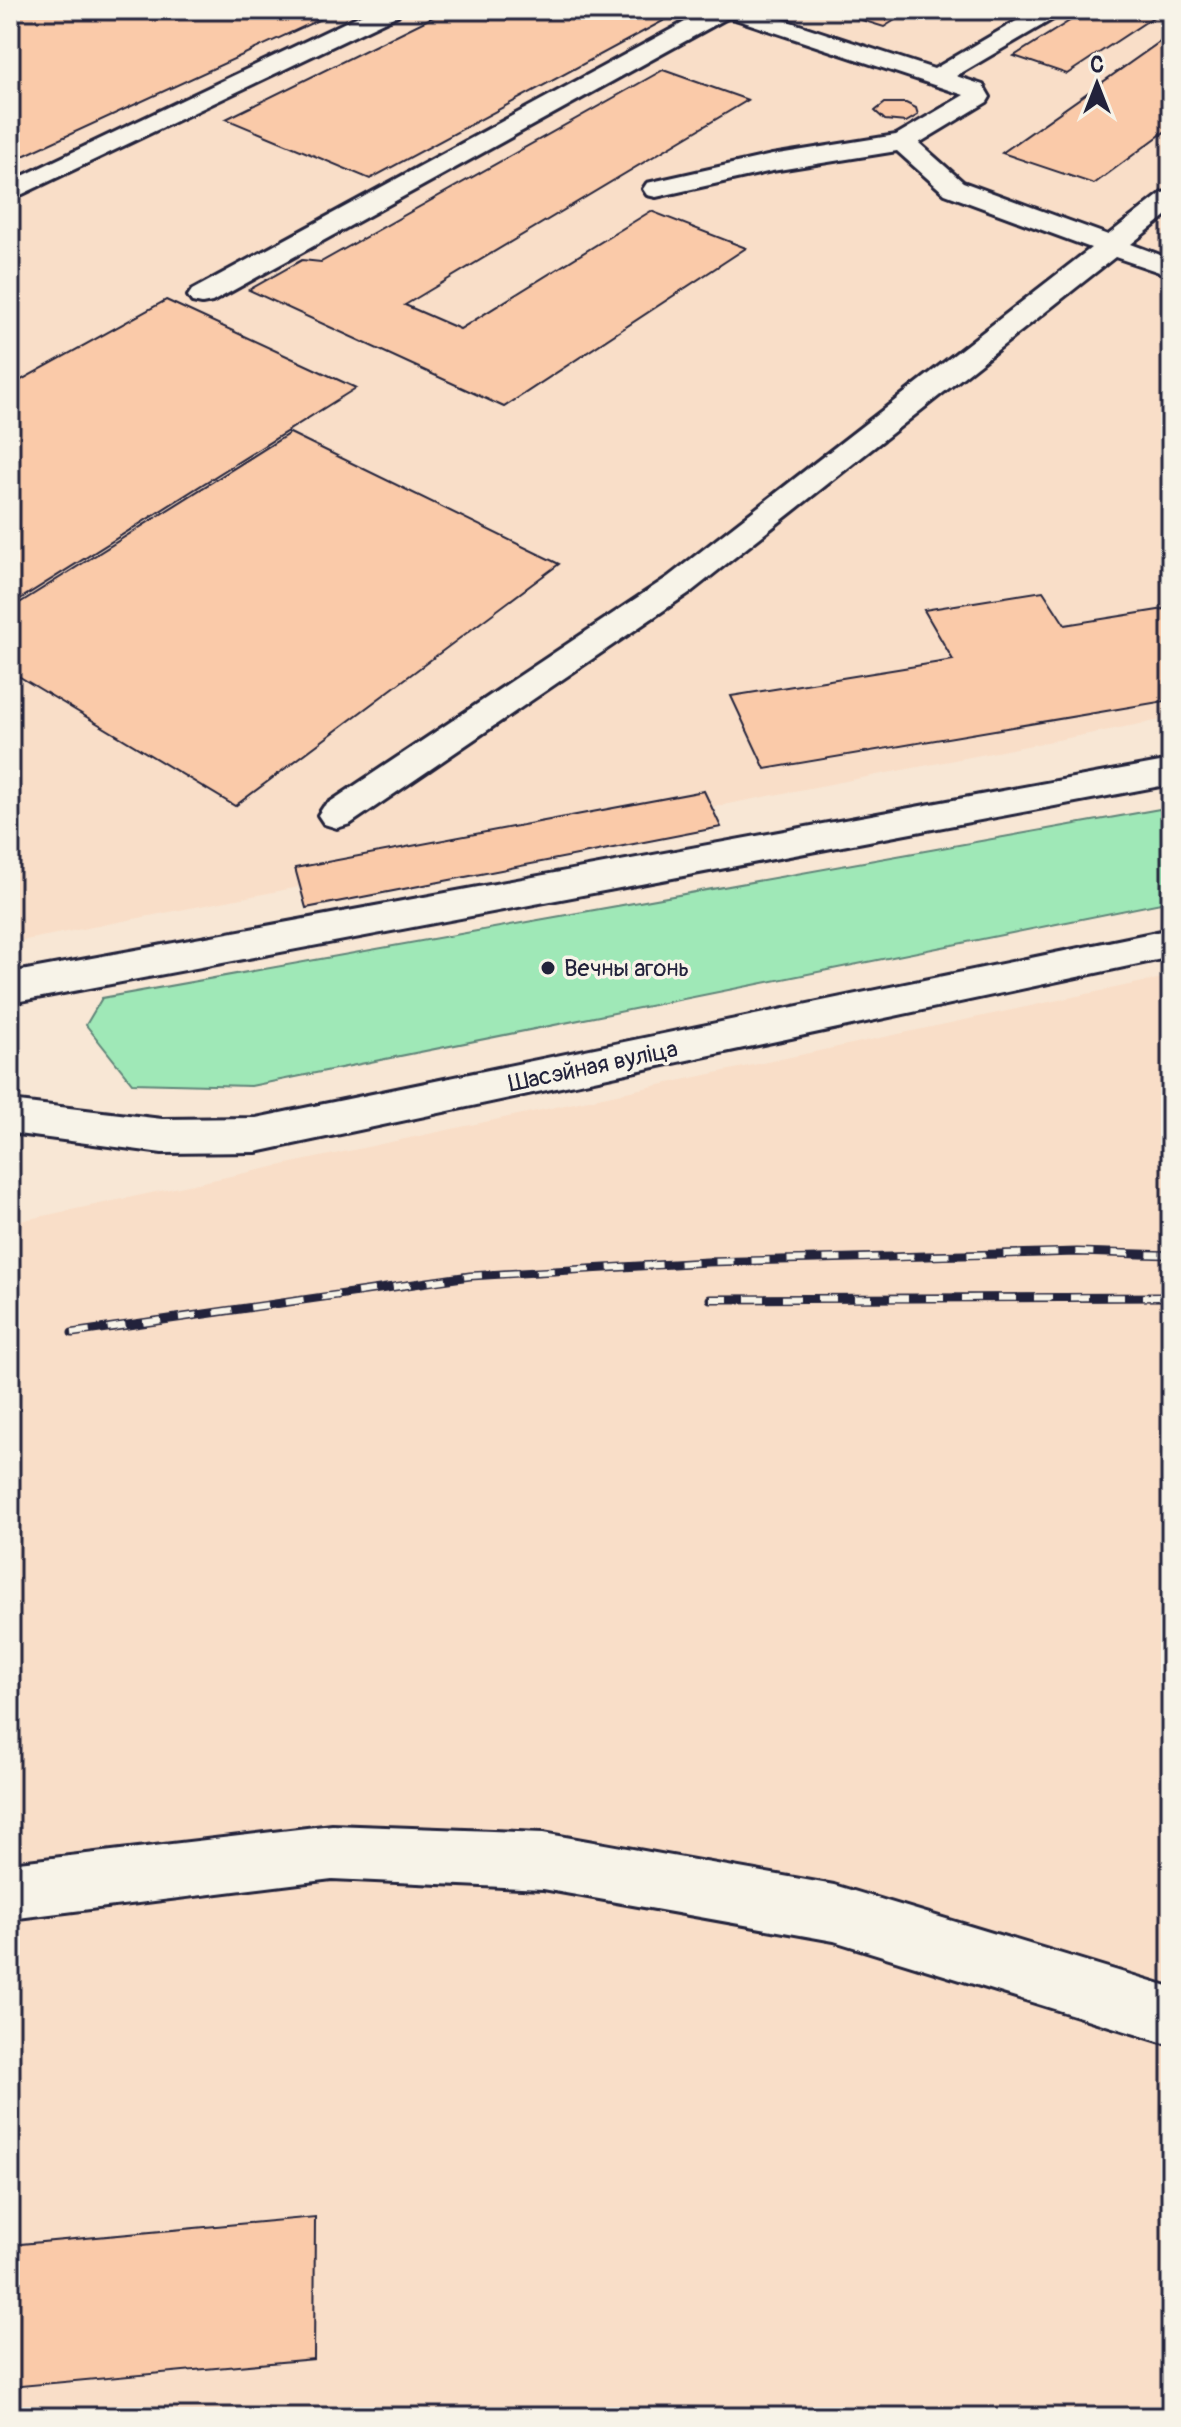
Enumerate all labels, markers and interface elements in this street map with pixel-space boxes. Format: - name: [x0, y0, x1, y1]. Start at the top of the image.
- north arrow: [1057, 44, 1137, 124]
- text: С: [1090, 51, 1104, 79]
- place label: Вечны агонь: [564, 954, 689, 983]
- marker: Вечны агонь: [539, 959, 557, 977]
- street label: Шасэйная вуліца: [506, 1034, 680, 1099]

